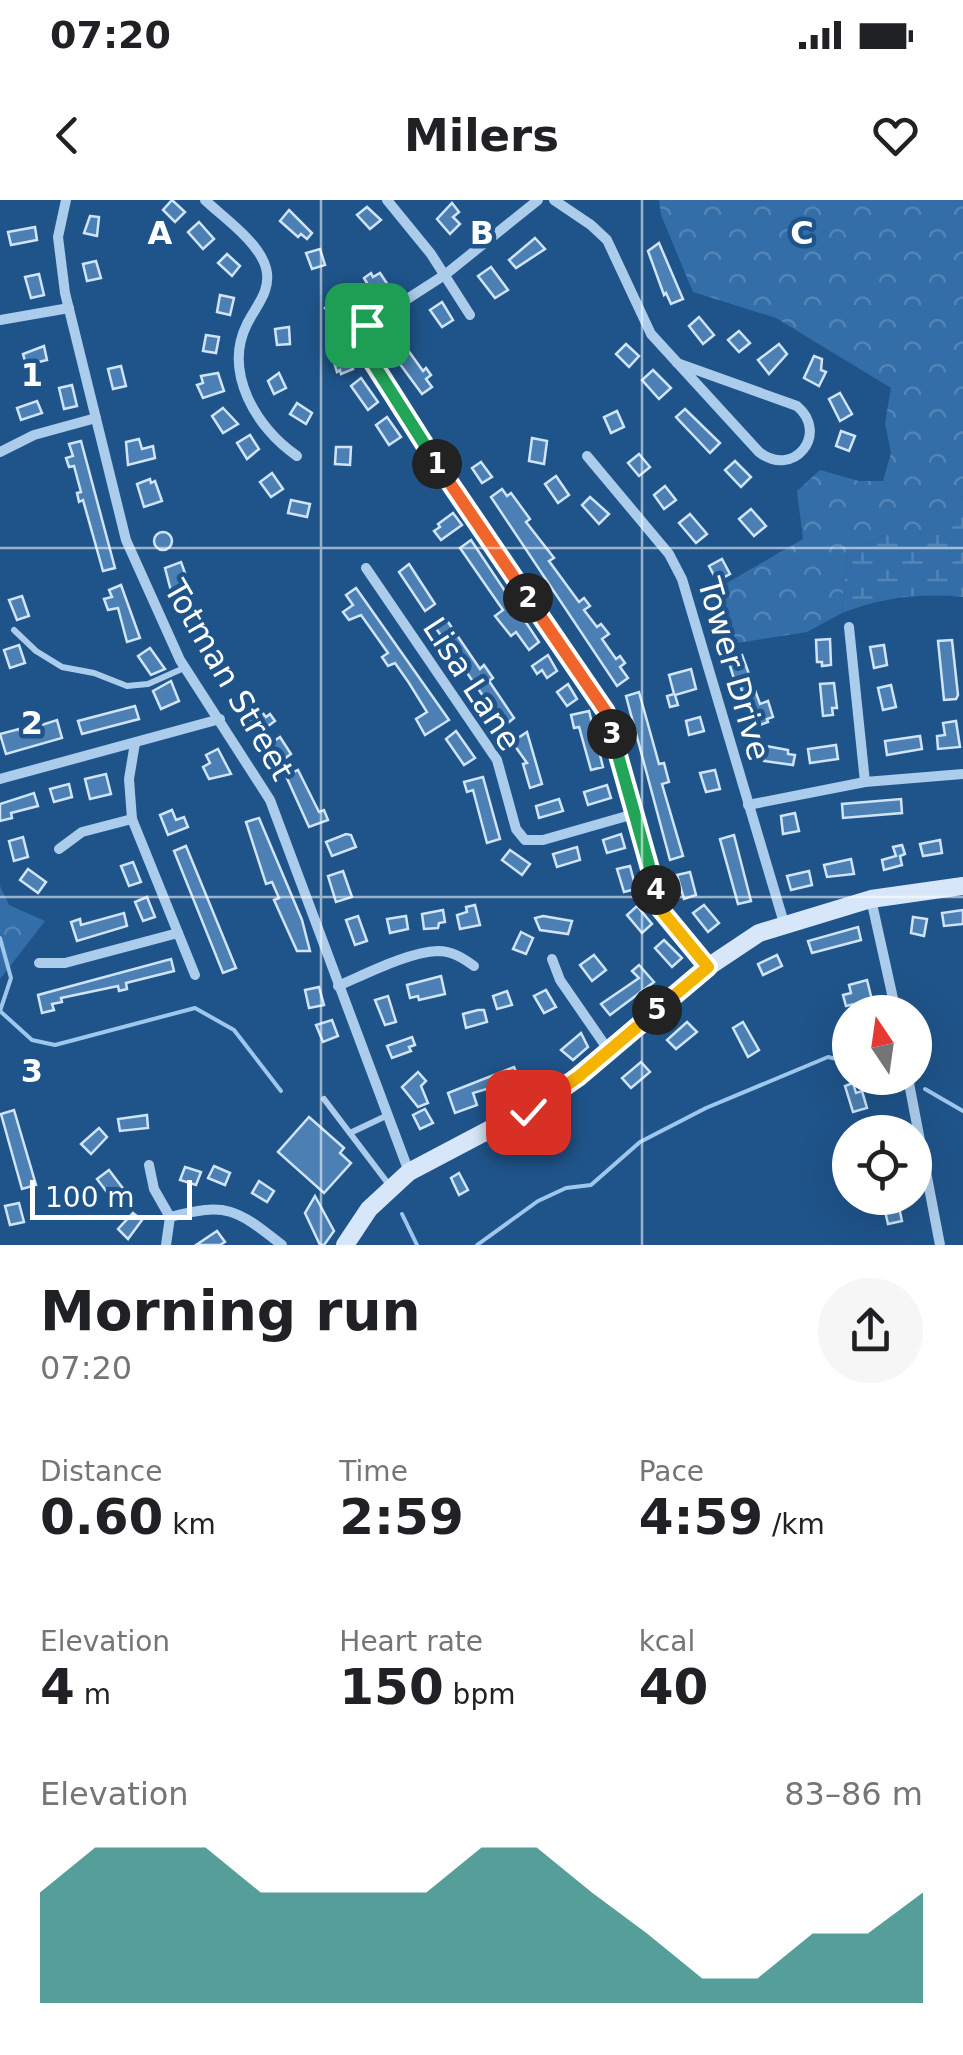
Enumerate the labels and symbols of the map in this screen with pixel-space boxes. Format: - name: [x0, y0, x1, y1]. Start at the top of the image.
- text: A: [148, 214, 173, 252]
- text: B: [470, 214, 494, 252]
- text: C: [790, 214, 814, 252]
- pin: [325, 283, 410, 368]
- text: 1: [21, 356, 43, 394]
- pin: 1: [412, 439, 462, 489]
- street label: Totman Street: [156, 572, 302, 787]
- street label: Tower Drive: [690, 572, 778, 765]
- pin: 2: [503, 573, 553, 623]
- street label: Lisa Lane: [415, 611, 529, 757]
- text: 2: [21, 704, 43, 742]
- pin: 3: [587, 709, 637, 759]
- pin: 4: [631, 865, 681, 915]
- pin: 5: [632, 985, 682, 1035]
- north arrow: [832, 995, 932, 1095]
- text: 3: [21, 1052, 43, 1090]
- pin: [486, 1070, 571, 1155]
- scale bar: [30, 1175, 192, 1220]

